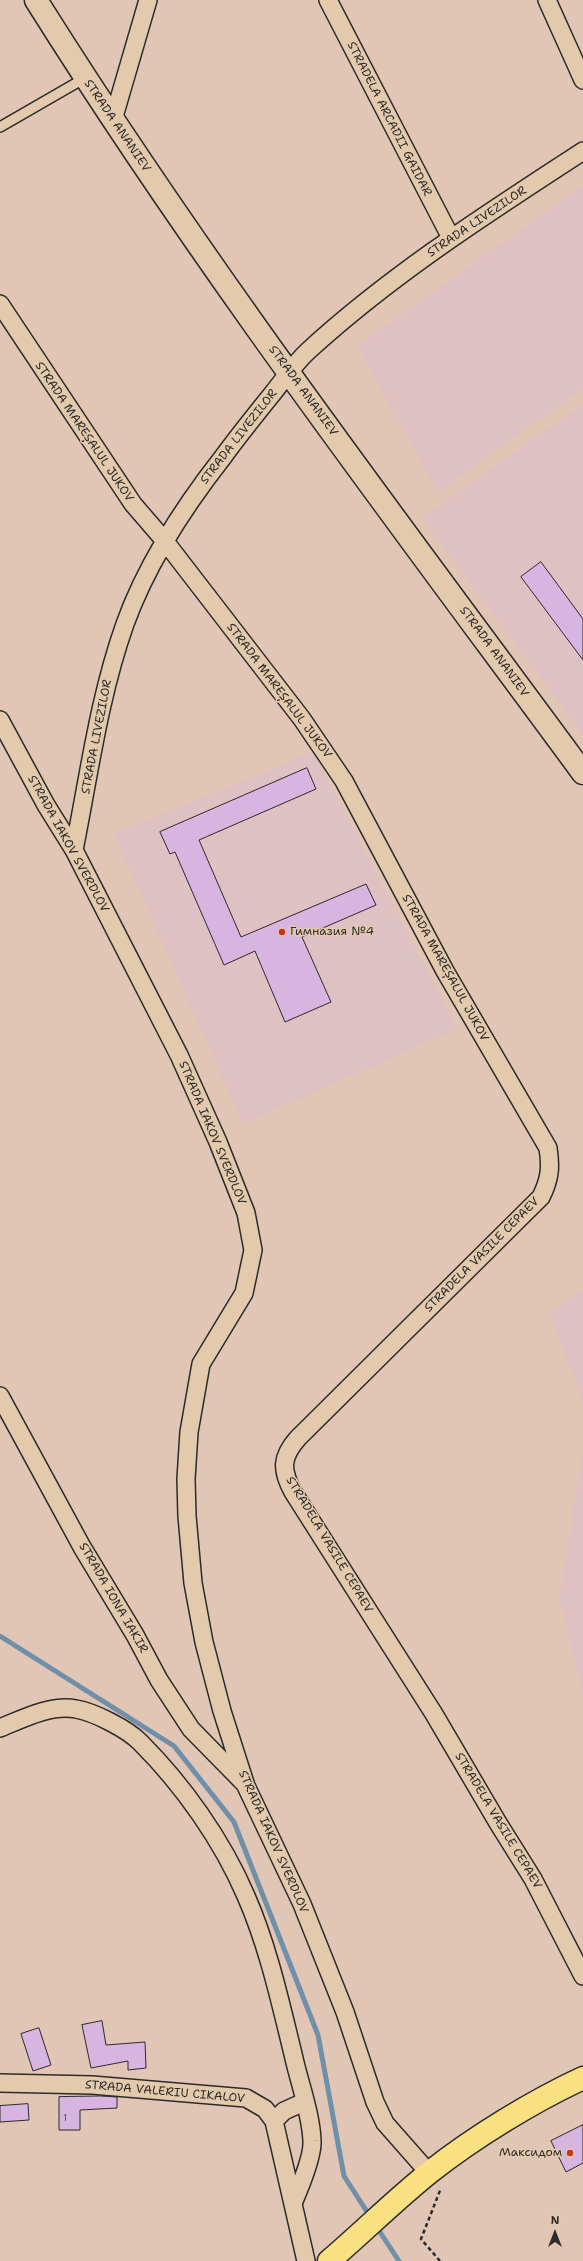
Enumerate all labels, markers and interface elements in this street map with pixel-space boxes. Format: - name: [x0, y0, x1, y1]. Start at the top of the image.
- street label: STRADELA ARCADII GAIDAR: [344, 39, 434, 199]
- street label: STRADA ANANIEV: [81, 77, 153, 175]
- street label: STRADA LIVEZILOR: [425, 183, 529, 261]
- street label: STRADA ANANIEV: [265, 343, 341, 439]
- street label: STRADA MAREȘALUL JUKOV: [32, 359, 136, 505]
- street label: STRADA LIVEZILOR: [197, 387, 281, 487]
- street label: STRADA ANANIEV: [456, 604, 532, 700]
- street label: STRADA MAREȘALUL JUKOV: [223, 620, 335, 762]
- street label: STRADA LIVEZILOR: [79, 679, 115, 795]
- street label: STRADA IAKOV SVERDLOV: [24, 773, 112, 915]
- street label: STRADA MAREȘALUL JUKOV: [399, 892, 491, 1044]
- place label: Гимназия №4: [290, 925, 374, 939]
- marker: Гимназия №4: [277, 927, 287, 937]
- street label: STRADA IAKOV SVERDLOV: [175, 1059, 249, 1207]
- street label: STRADELA VASILE CEPAEV: [422, 1195, 542, 1315]
- street label: STRADELA VASILE CEPAEV: [283, 1474, 375, 1616]
- street label: STRADA IONA IAKIR: [75, 1540, 151, 1656]
- street label: STRADELA VASILE CEPAEV: [452, 1750, 544, 1892]
- street label: STRADA IAKOV SVERDLOV: [235, 1768, 311, 1916]
- street label: STRADA VALERIU CIKALOV: [84, 2078, 246, 2106]
- house number: 1: [63, 2112, 67, 2124]
- place label: Максидом: [499, 2146, 562, 2160]
- marker: Максидом: [565, 2148, 575, 2158]
- north arrow: [535, 2213, 575, 2253]
- text: N: [551, 2213, 559, 2228]

